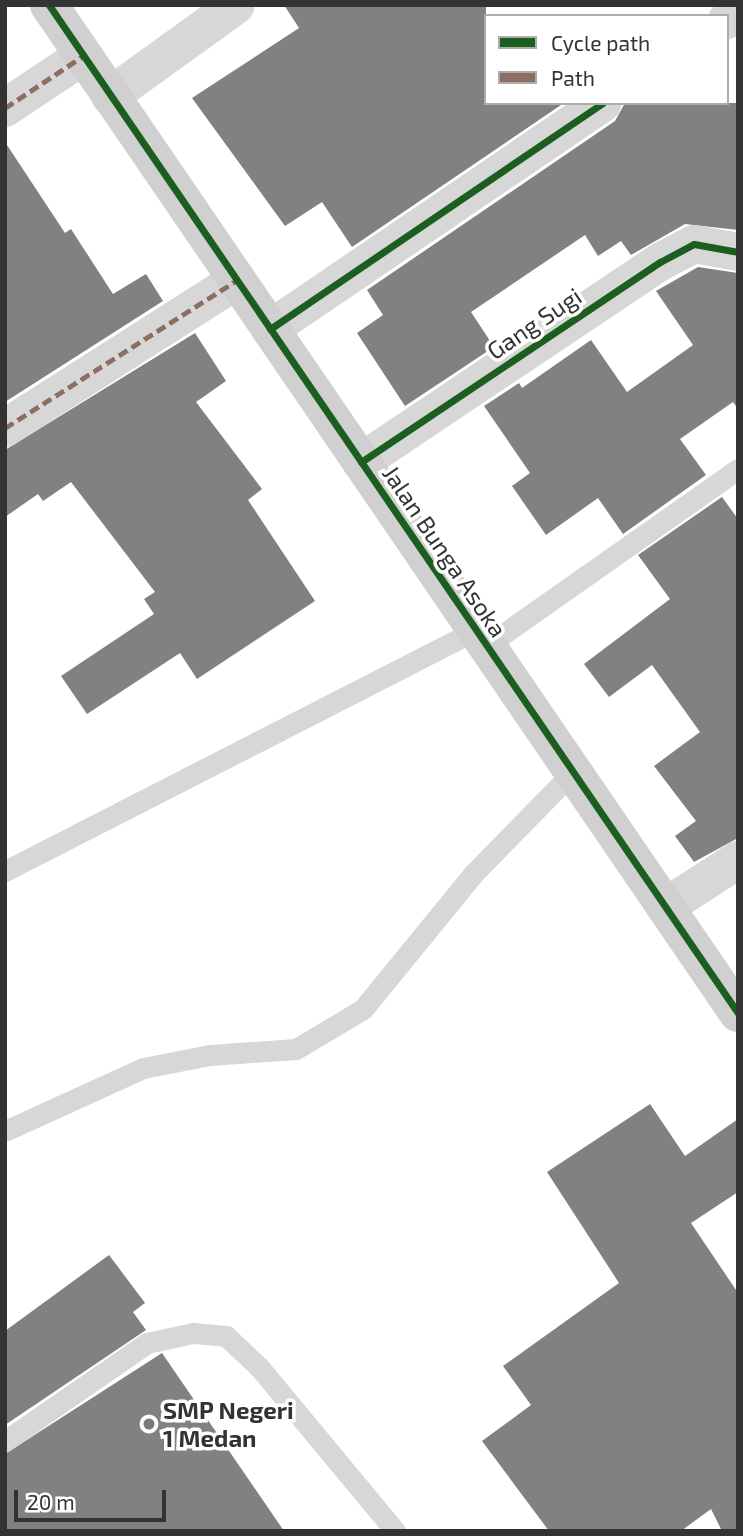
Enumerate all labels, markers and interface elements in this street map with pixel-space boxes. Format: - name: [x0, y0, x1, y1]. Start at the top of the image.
- legend: [484, 14, 729, 105]
- text: Cycle path: [551, 30, 650, 55]
- text: Path: [551, 65, 595, 90]
- street label: Gang Sugi: [481, 281, 587, 365]
- street label: Jalan Bunga Asoka: [377, 459, 513, 643]
- place label: SMP Negeri 1 Medan: [163, 1396, 294, 1452]
- marker: SMP Negeri 1 Medan: [141, 1416, 157, 1432]
- scale bar: [18, 1476, 170, 1520]
- text: 20 m: [27, 1489, 75, 1514]

